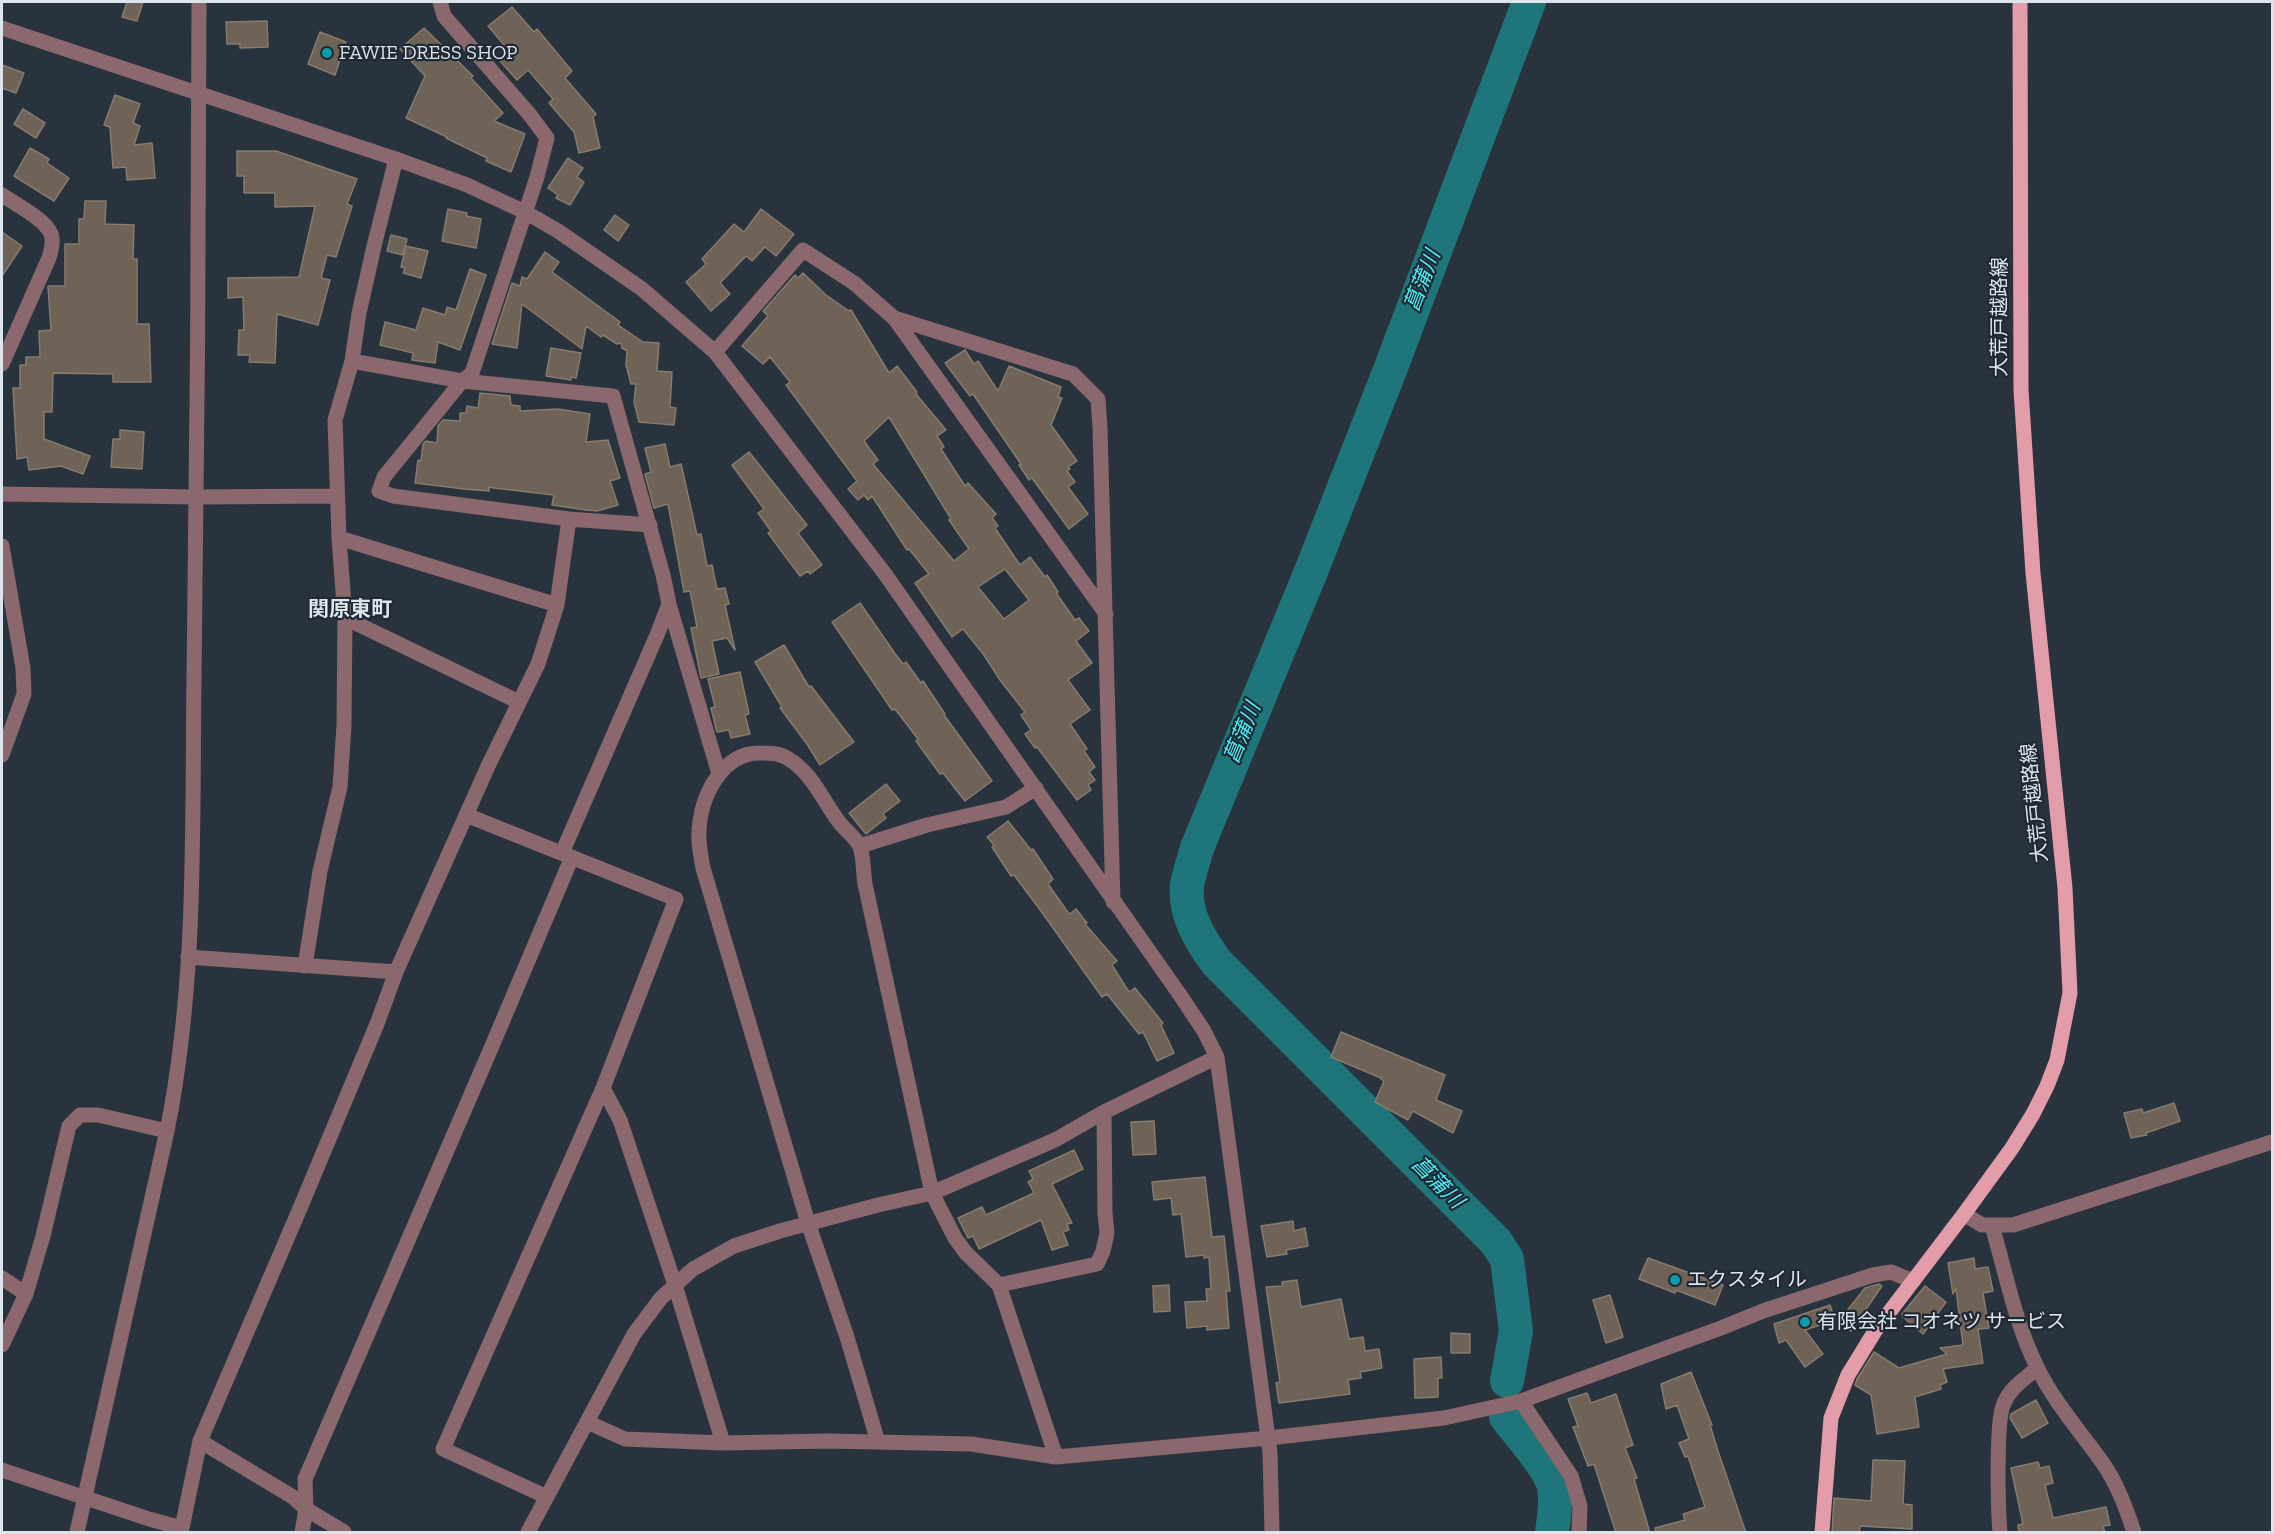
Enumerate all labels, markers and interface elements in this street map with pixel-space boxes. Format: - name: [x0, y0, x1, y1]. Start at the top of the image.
- place label: FAWIE DRESS SHOP: [339, 41, 518, 65]
- marker: FAWIE DRESS SHOP: [320, 46, 334, 60]
- water label: 菖蒲川: [1400, 247, 1446, 315]
- street label: 大荒戸越路線: [1988, 257, 2012, 377]
- district label: 関原東町: [308, 597, 392, 623]
- water label: 菖蒲川: [1220, 699, 1266, 767]
- street label: 大荒戸越路線: [2017, 742, 2053, 864]
- water label: 菖蒲川: [1406, 1152, 1468, 1214]
- place label: エクスタイル: [1687, 1268, 1807, 1292]
- marker: エクスタイル: [1668, 1273, 1682, 1287]
- place label: 有限会社 コオネツ サービス: [1817, 1310, 2066, 1334]
- marker: 有限会社 コオネツ サービス: [1798, 1315, 1812, 1329]

